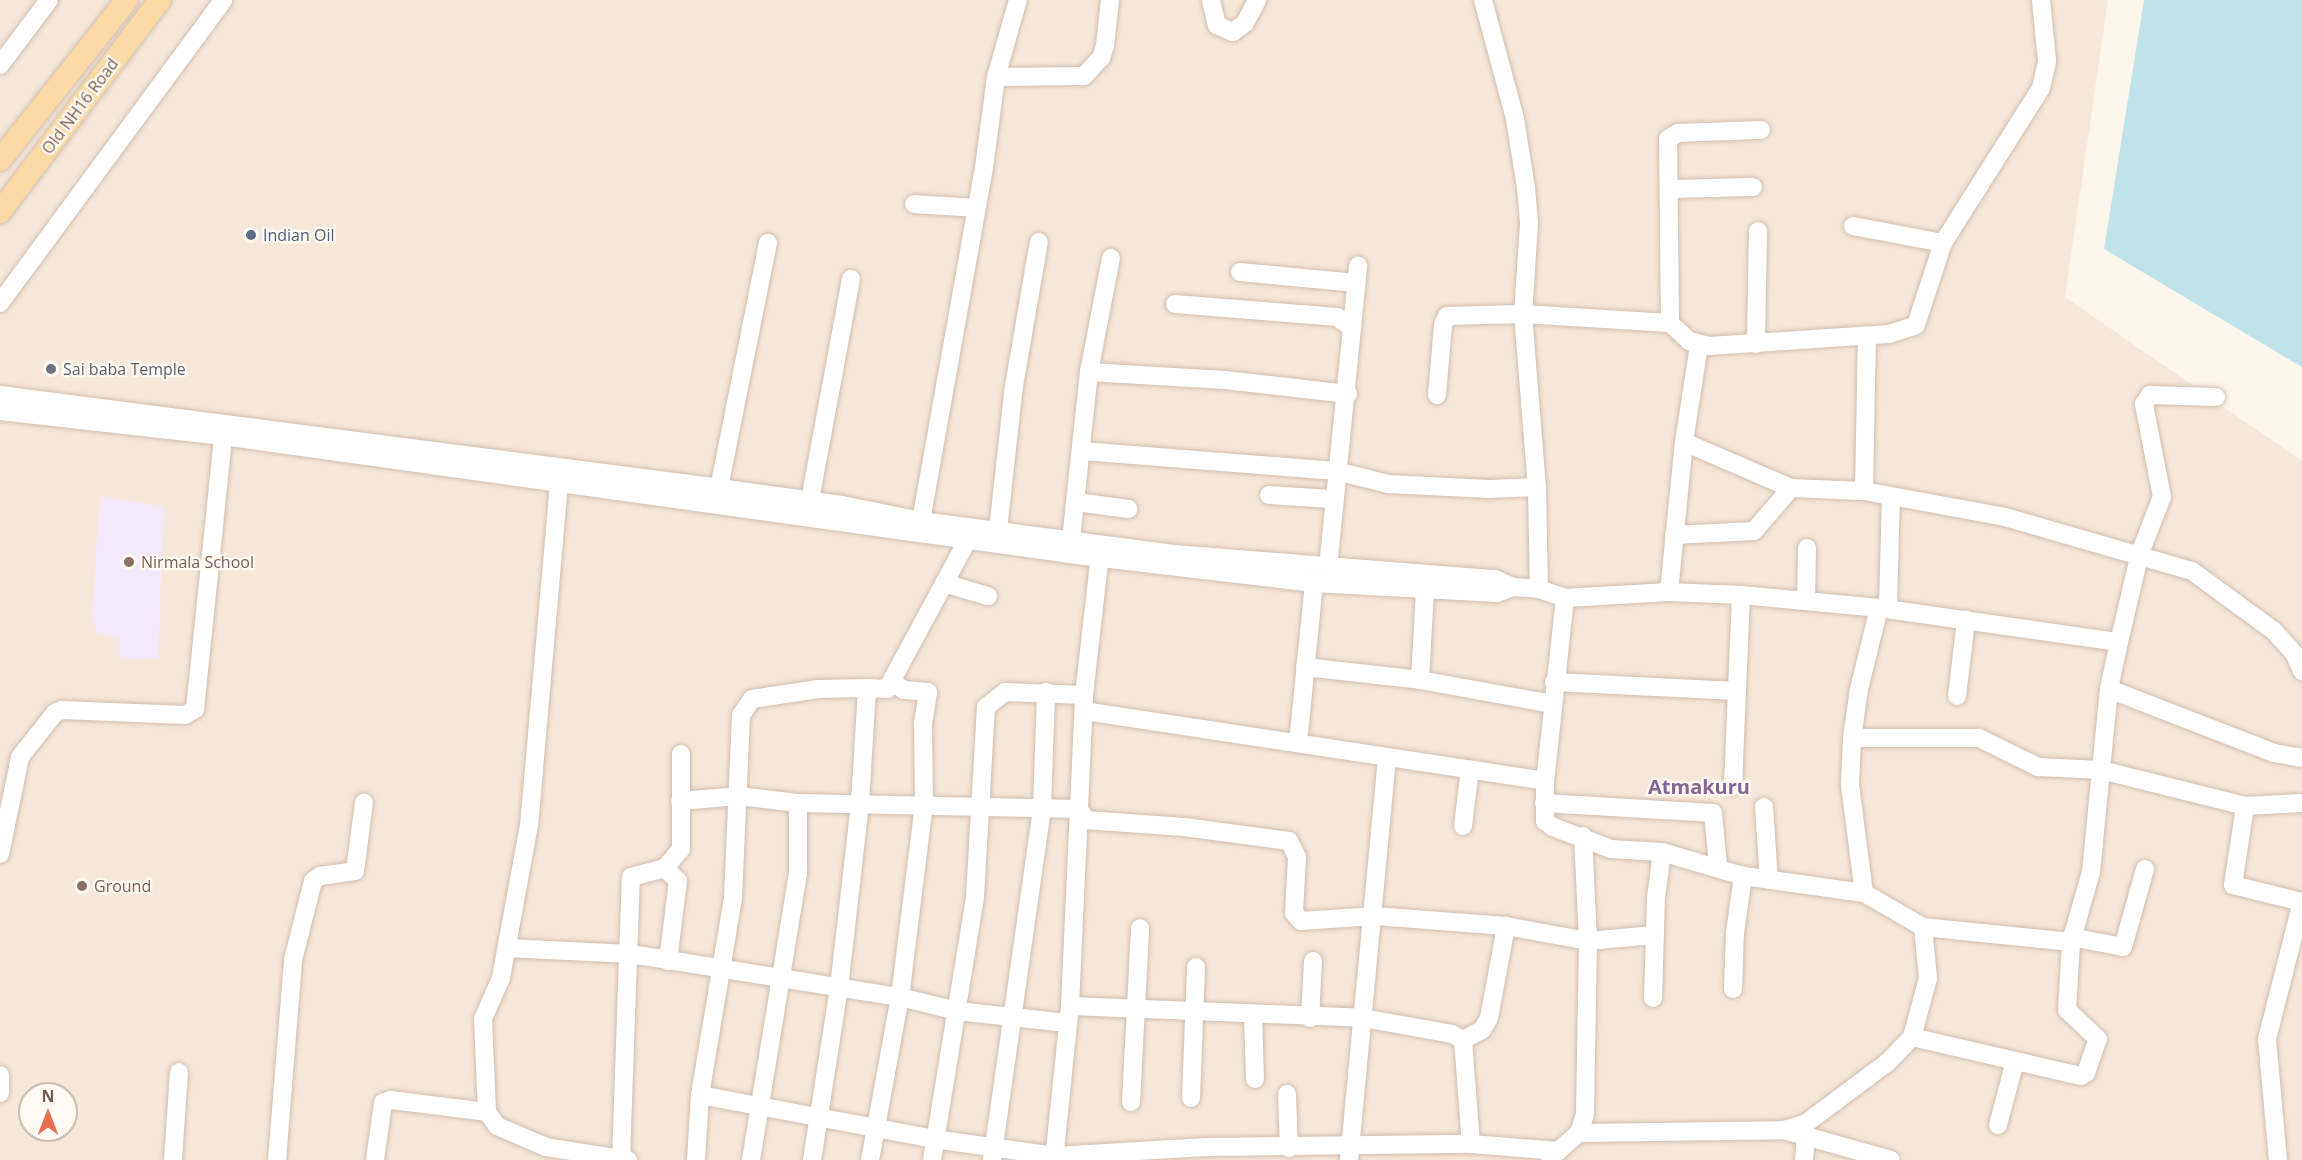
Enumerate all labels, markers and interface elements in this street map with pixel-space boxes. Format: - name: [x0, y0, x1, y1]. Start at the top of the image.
- street label: Old NH16 Road: [38, 54, 122, 158]
- place label: Indian Oil: [263, 225, 334, 245]
- marker: Indian Oil: [244, 228, 258, 242]
- place label: Sai baba Temple: [63, 359, 186, 379]
- marker: Sai baba Temple: [44, 362, 58, 376]
- place label: Nirmala School: [141, 552, 254, 572]
- marker: Nirmala School: [122, 555, 136, 569]
- district label: Atmakuru: [1648, 774, 1750, 798]
- place label: Ground: [94, 876, 151, 896]
- marker: Ground: [75, 879, 89, 893]
- north arrow: [18, 1082, 78, 1142]
- text: N: [41, 1085, 55, 1107]

